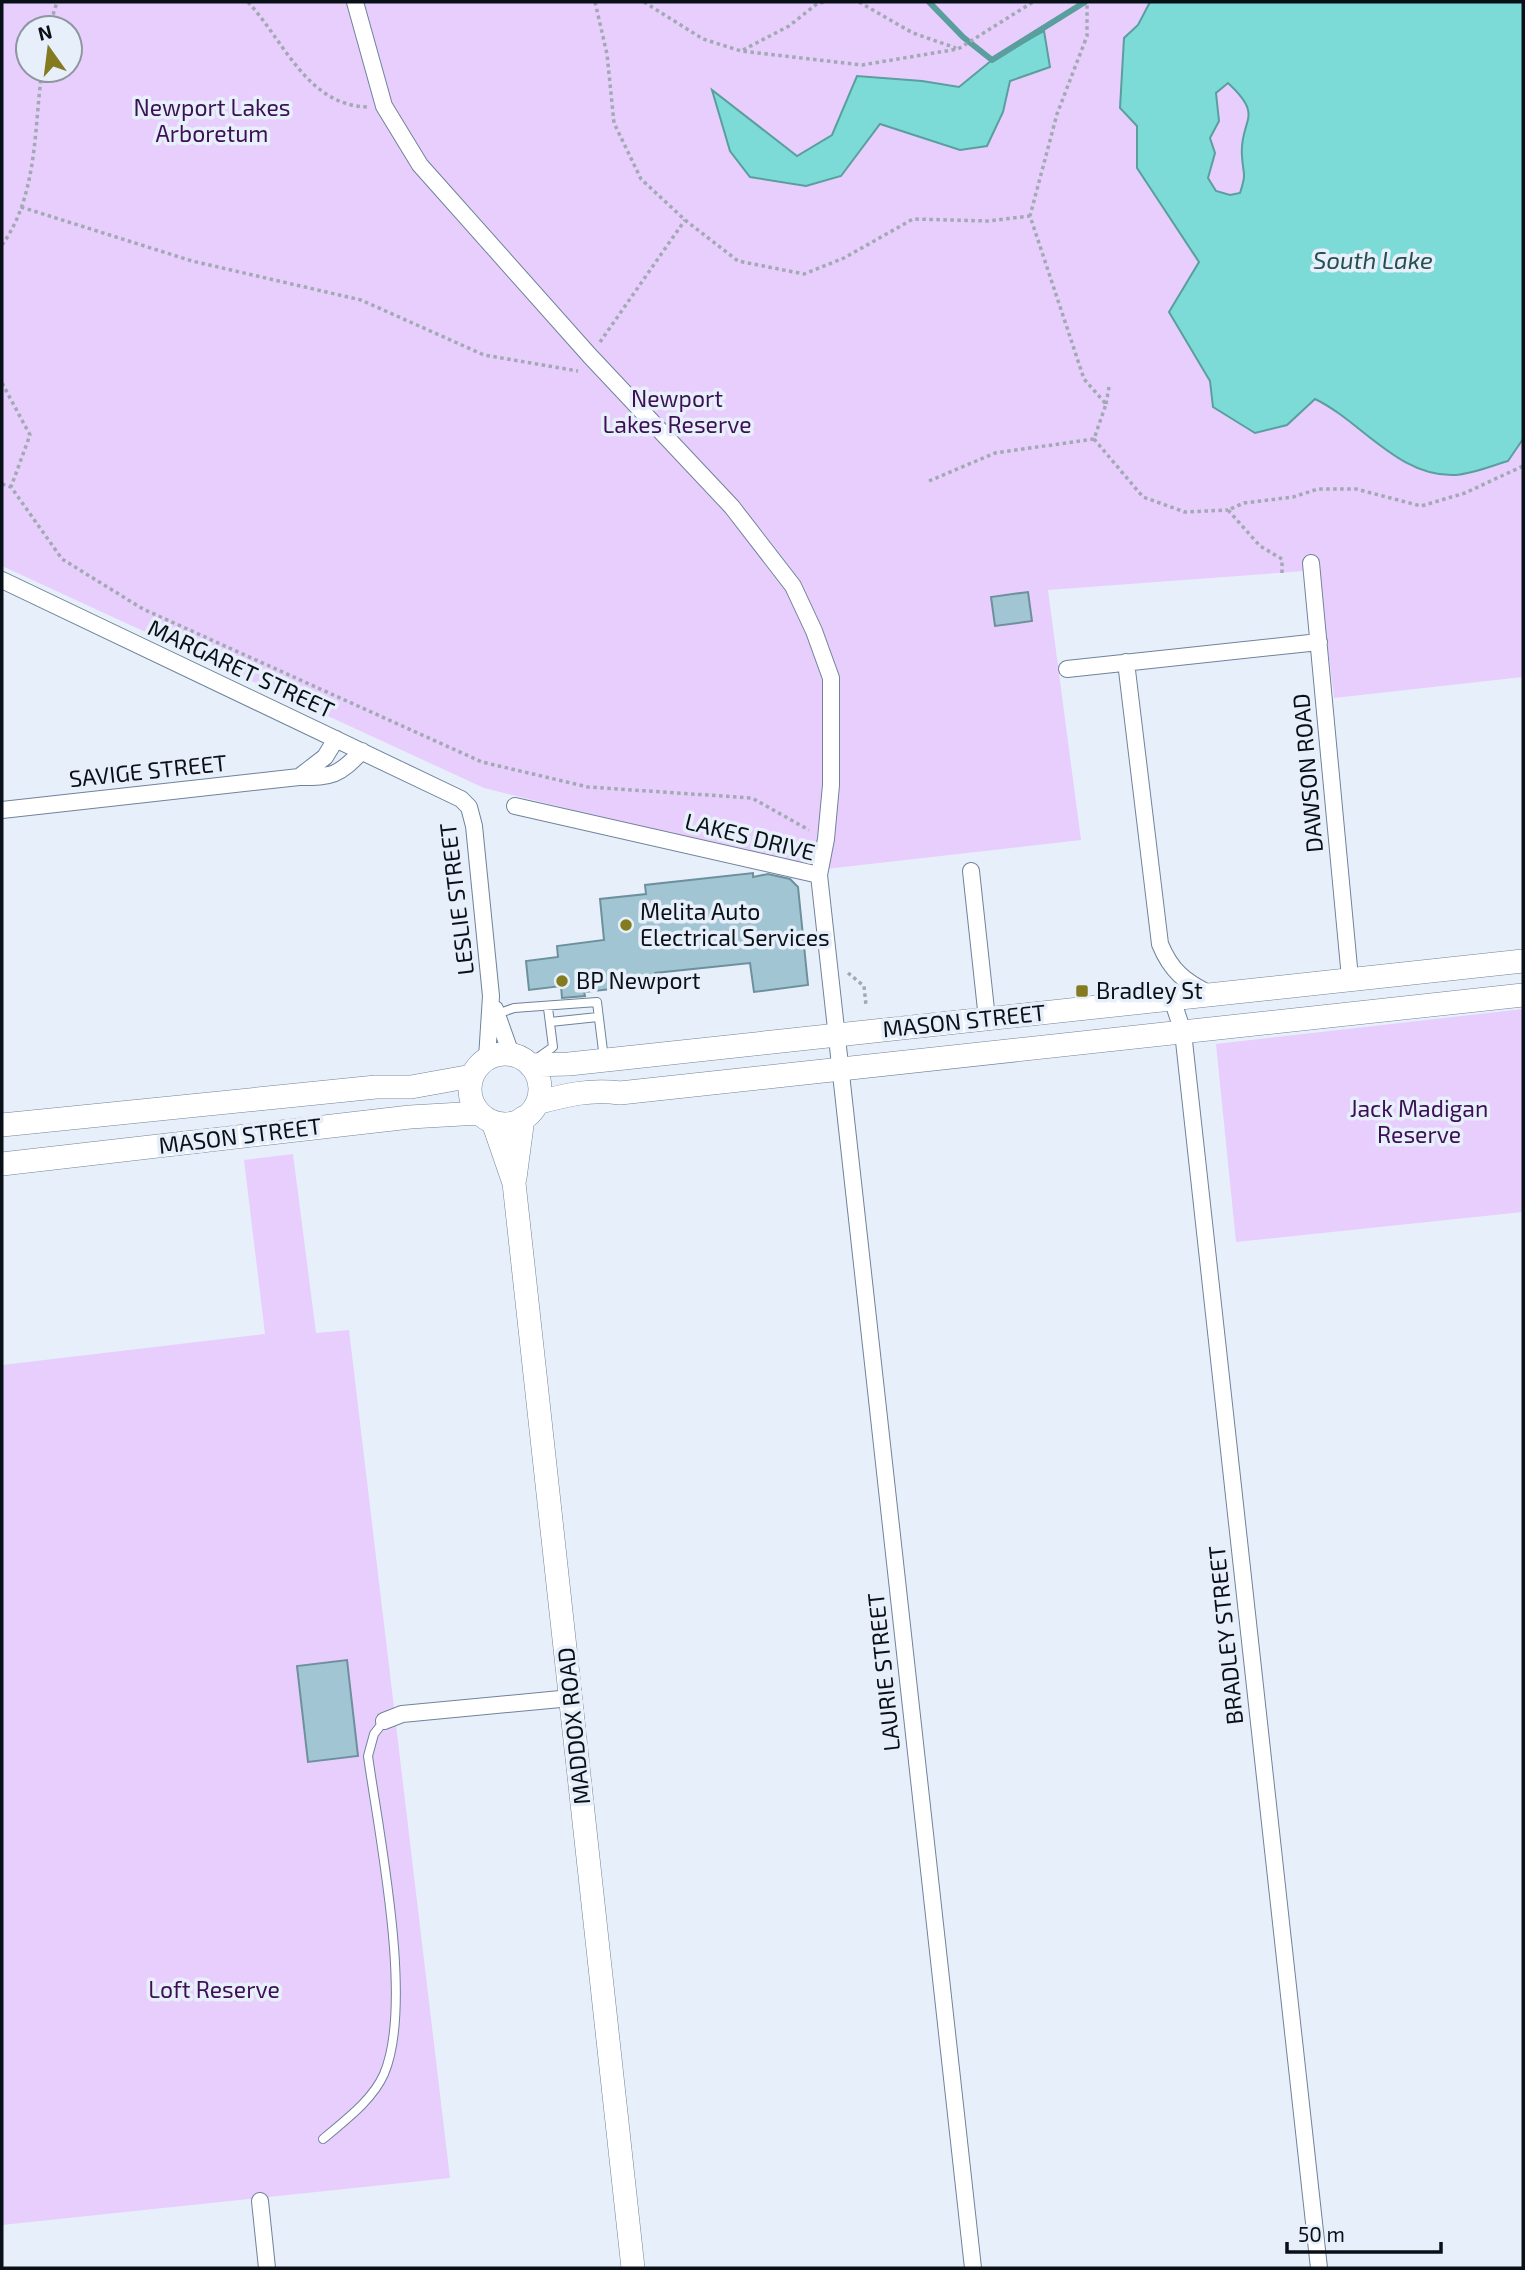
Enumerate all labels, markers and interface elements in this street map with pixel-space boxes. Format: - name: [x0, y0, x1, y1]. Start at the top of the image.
- north arrow: [14, 14, 84, 84]
- text: N: [35, 19, 54, 45]
- park label: Newport Lakes Arboretum: [134, 93, 290, 147]
- water label: South Lake: [1313, 245, 1433, 274]
- park label: Newport Lakes Reserve: [602, 384, 752, 438]
- street label: MARGARET STREET: [144, 613, 339, 723]
- street label: DAWSON ROAD: [1286, 692, 1328, 854]
- street label: SAVIGE STREET: [68, 748, 228, 792]
- street label: LAKES DRIVE: [682, 806, 818, 866]
- street label: LESLIE STREET: [433, 821, 479, 977]
- place label: Melita Auto Electrical Services: [640, 897, 830, 951]
- marker: Melita Auto Electrical Services: [618, 917, 634, 933]
- place label: BP Newport: [576, 966, 701, 994]
- marker: BP Newport: [554, 973, 570, 989]
- place label: Bradley St: [1096, 976, 1203, 1004]
- marker: Bradley St: [1074, 983, 1090, 999]
- street label: MASON STREET: [881, 998, 1047, 1042]
- park label: Jack Madigan Reserve: [1350, 1094, 1488, 1148]
- street label: MASON STREET: [157, 1111, 323, 1159]
- street label: BRADLEY STREET: [1202, 1544, 1248, 1726]
- street label: LAURIE STREET: [861, 1591, 905, 1753]
- street label: MADDOX ROAD: [551, 1646, 595, 1806]
- park label: Loft Reserve: [148, 1975, 280, 2003]
- scale bar: [1287, 2210, 1441, 2254]
- text: 50 m: [1298, 2221, 1345, 2246]

